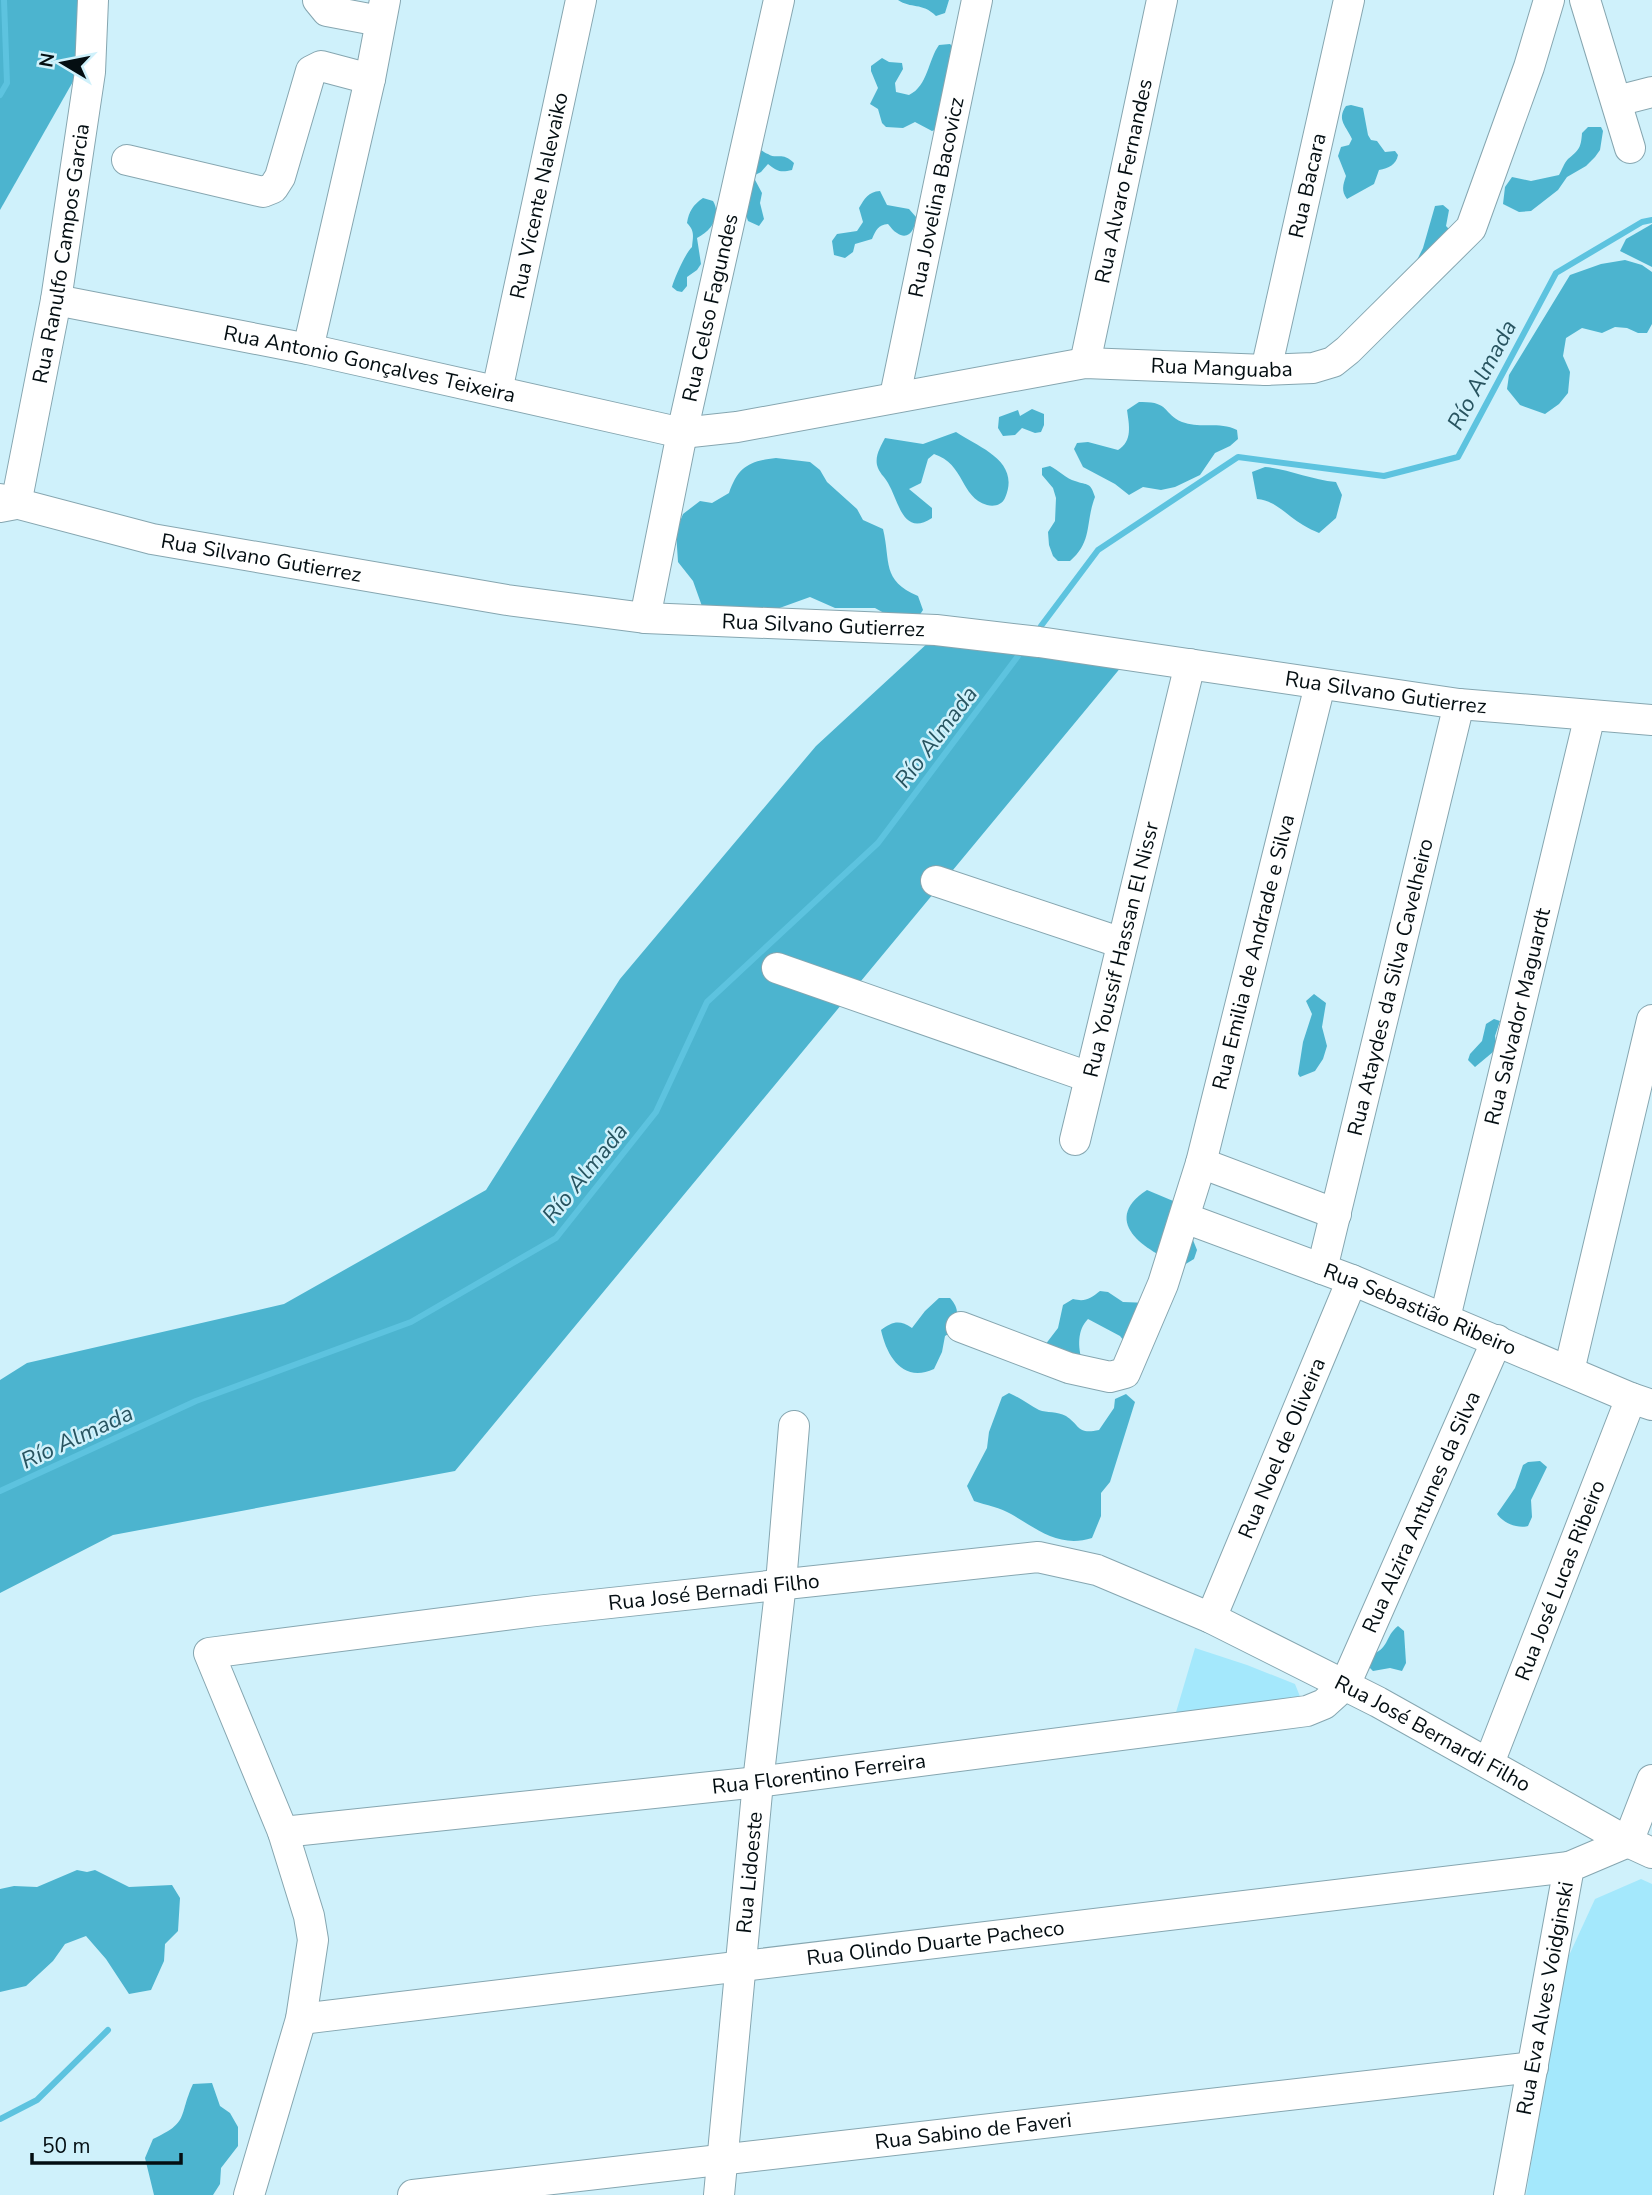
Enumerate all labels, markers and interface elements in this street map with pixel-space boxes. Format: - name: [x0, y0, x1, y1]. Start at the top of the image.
- north arrow: [28, 28, 98, 98]
- text: N: [33, 51, 61, 69]
- street label: Rua Alvaro Fernandes: [1088, 76, 1159, 286]
- street label: Rua Vicente Nalevaiko: [503, 90, 575, 301]
- street label: Rua Jovelina Bacovicz: [902, 94, 971, 300]
- street label: Rua Ranulfo Campos Garcia: [26, 122, 96, 386]
- street label: Rua Bacara: [1282, 130, 1333, 241]
- street label: Rua Celso Fagundes: [675, 211, 745, 405]
- water label: Río Almada: [1440, 315, 1524, 435]
- street label: Rua Antonio Gonçalves Teixeira: [221, 319, 518, 409]
- street label: Rua Manguaba: [1150, 352, 1293, 384]
- street label: Rua Silvano Gutierrez: [159, 527, 364, 589]
- street label: Rua Silvano Gutierrez: [721, 607, 926, 644]
- street label: Rua Silvano Gutierrez: [1283, 664, 1488, 720]
- water label: Río Almada: [887, 680, 985, 794]
- street label: Rua Emilia de Andrade e Silva: [1206, 811, 1301, 1093]
- street label: Rua Youssif Hassan El Nissr: [1077, 818, 1166, 1080]
- street label: Rua Ataydes da Silva Cavelheiro: [1341, 836, 1440, 1139]
- street label: Rua Salvador Maguardt: [1478, 905, 1557, 1128]
- water label: Río Almada: [535, 1116, 635, 1230]
- street label: Rua Sebastião Ribeiro: [1319, 1257, 1521, 1362]
- street label: Rua Noel de Oliveira: [1232, 1353, 1332, 1543]
- street label: Rua Alzira Antunes da Silva: [1356, 1386, 1487, 1637]
- water label: Río Almada: [16, 1397, 138, 1477]
- street label: Rua José Lucas Ribeiro: [1508, 1476, 1612, 1685]
- street label: Rua José Bernadi Filho: [607, 1567, 821, 1617]
- street label: Rua José Bernardi Filho: [1330, 1668, 1536, 1799]
- street label: Rua Florentino Ferreira: [710, 1746, 927, 1801]
- street label: Rua Lidoeste: [730, 1810, 769, 1935]
- street label: Rua Eva Alves Voidginski: [1510, 1879, 1580, 2117]
- street label: Rua Olindo Duarte Pacheco: [805, 1914, 1066, 1972]
- street label: Rua Sabino de Faveri: [873, 2106, 1073, 2156]
- scale bar: [32, 2122, 180, 2166]
- text: 50 m: [42, 2132, 91, 2160]

